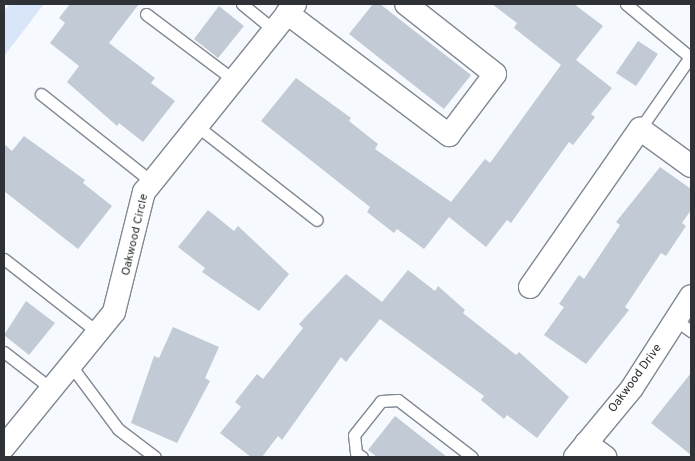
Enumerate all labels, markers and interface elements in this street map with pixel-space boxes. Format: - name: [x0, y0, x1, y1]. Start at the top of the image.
- street label: Oakwood Circle: [120, 193, 152, 277]
- street label: Oakwood Drive: [606, 342, 666, 416]

